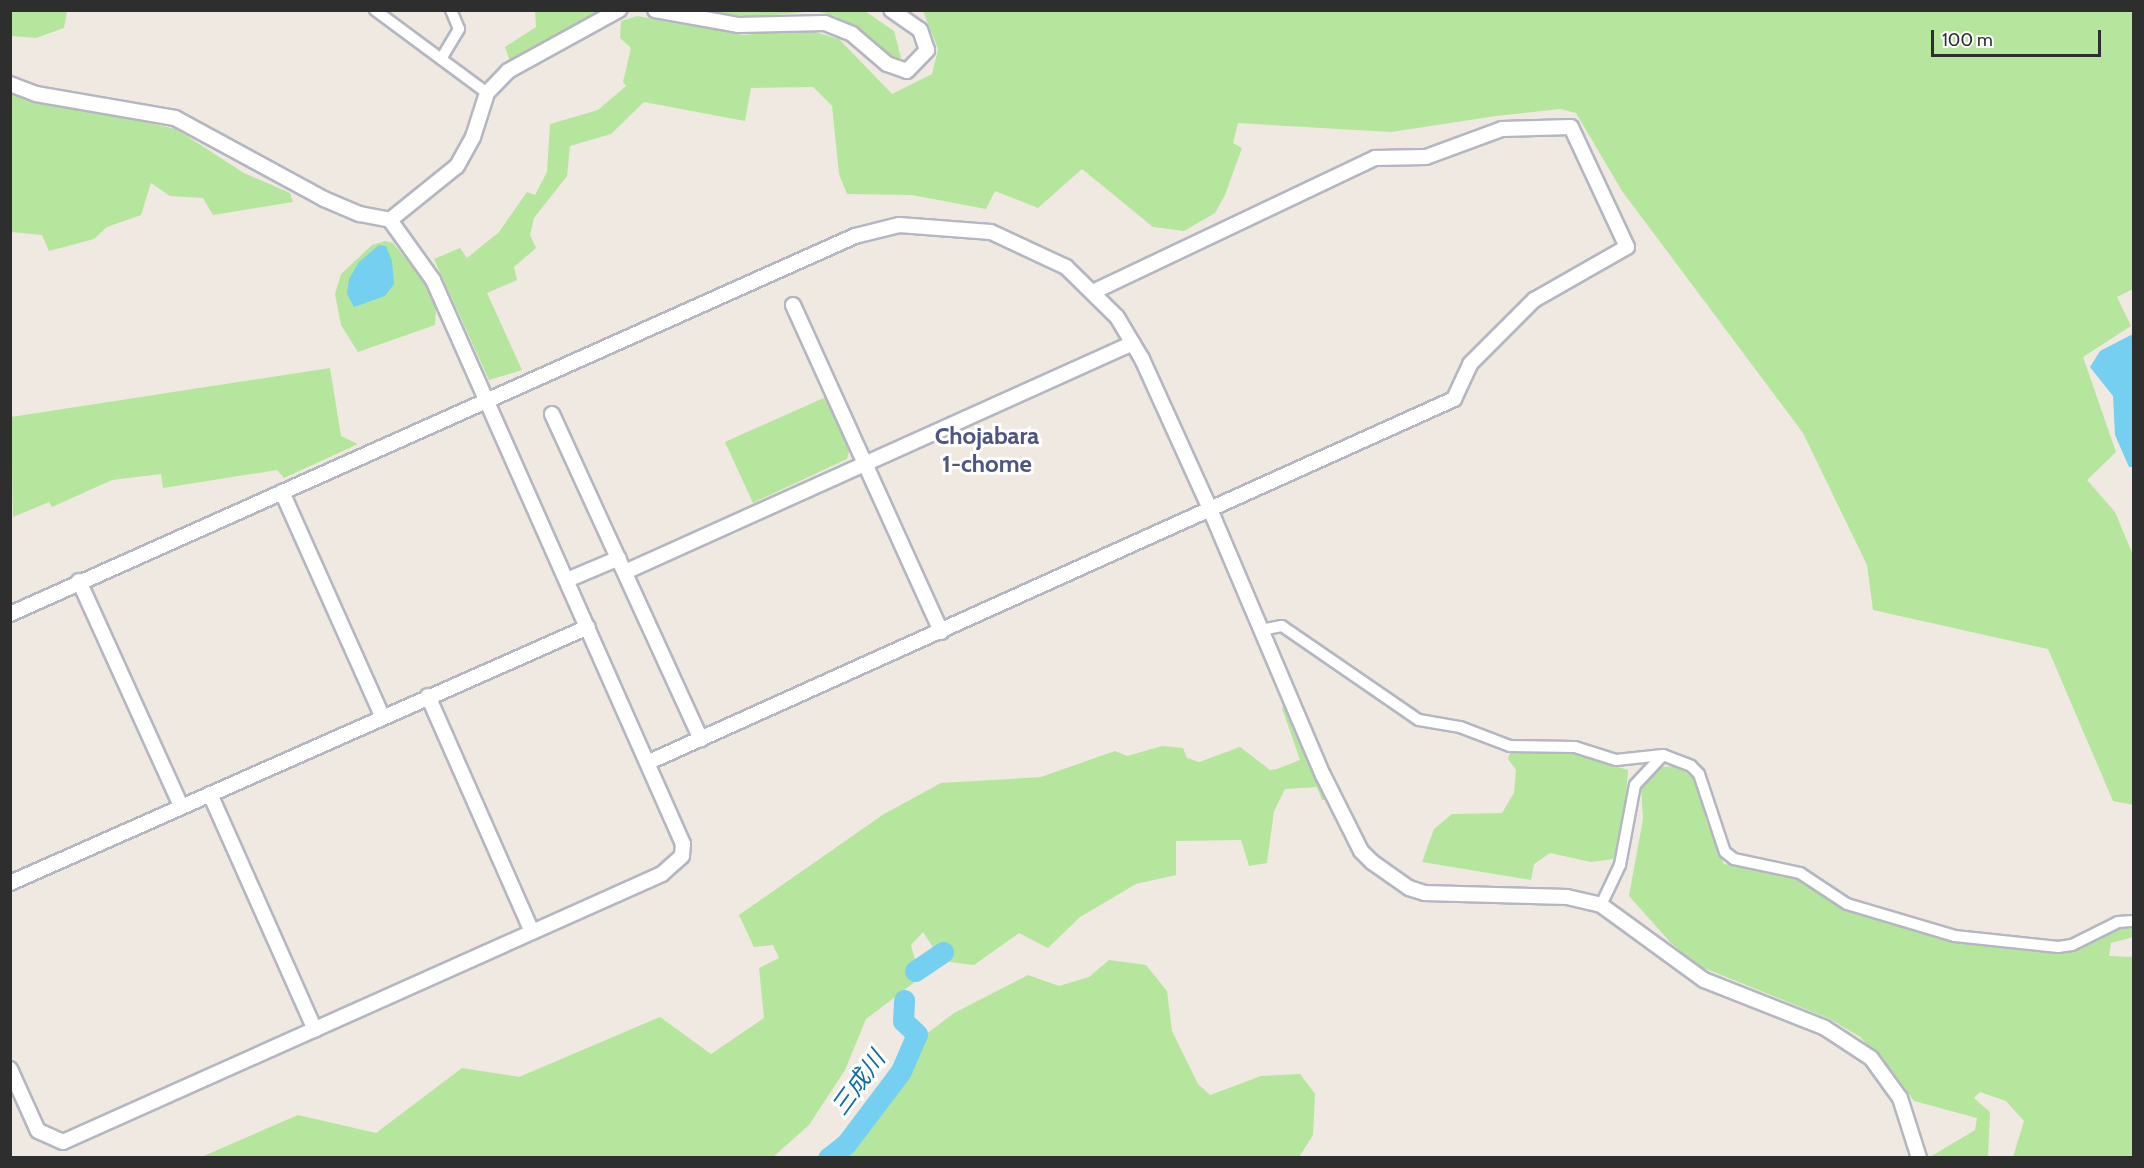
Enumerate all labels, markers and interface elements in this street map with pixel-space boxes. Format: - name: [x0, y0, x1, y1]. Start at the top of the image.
- scale bar: [1934, 18, 2104, 56]
- text: 100 m: [1942, 29, 1993, 51]
- district label: Chojabara 1-chome: [935, 422, 1039, 478]
- water label: 三成川: [825, 1045, 891, 1121]

